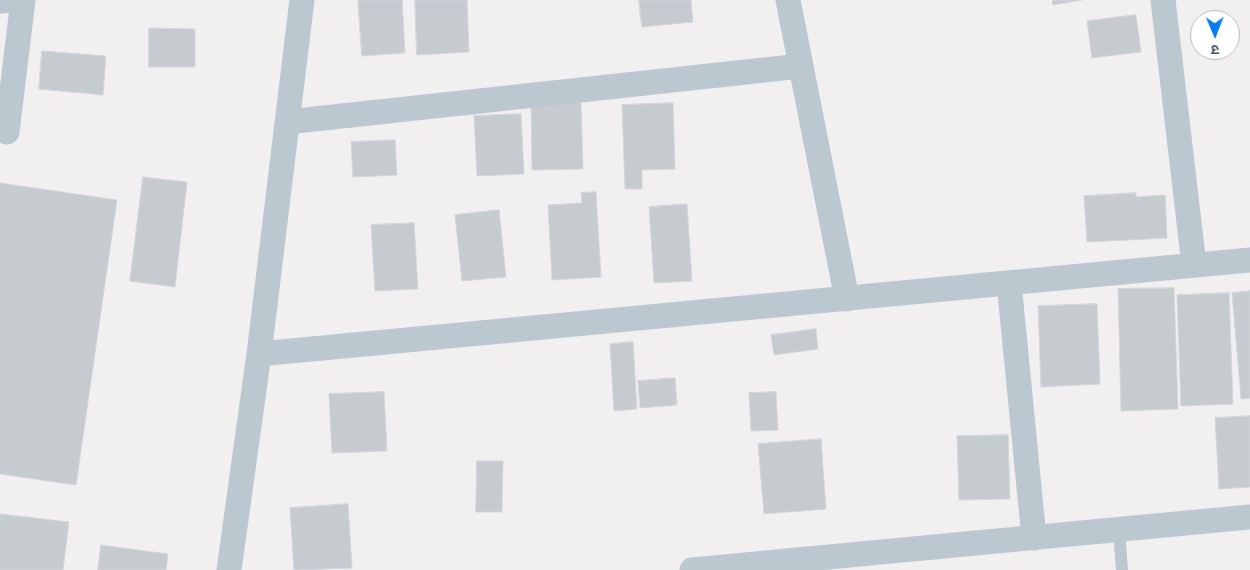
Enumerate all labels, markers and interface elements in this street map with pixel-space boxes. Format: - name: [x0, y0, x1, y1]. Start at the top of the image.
- north arrow: [1190, 10, 1240, 60]
- text: उ: [1211, 42, 1219, 56]

